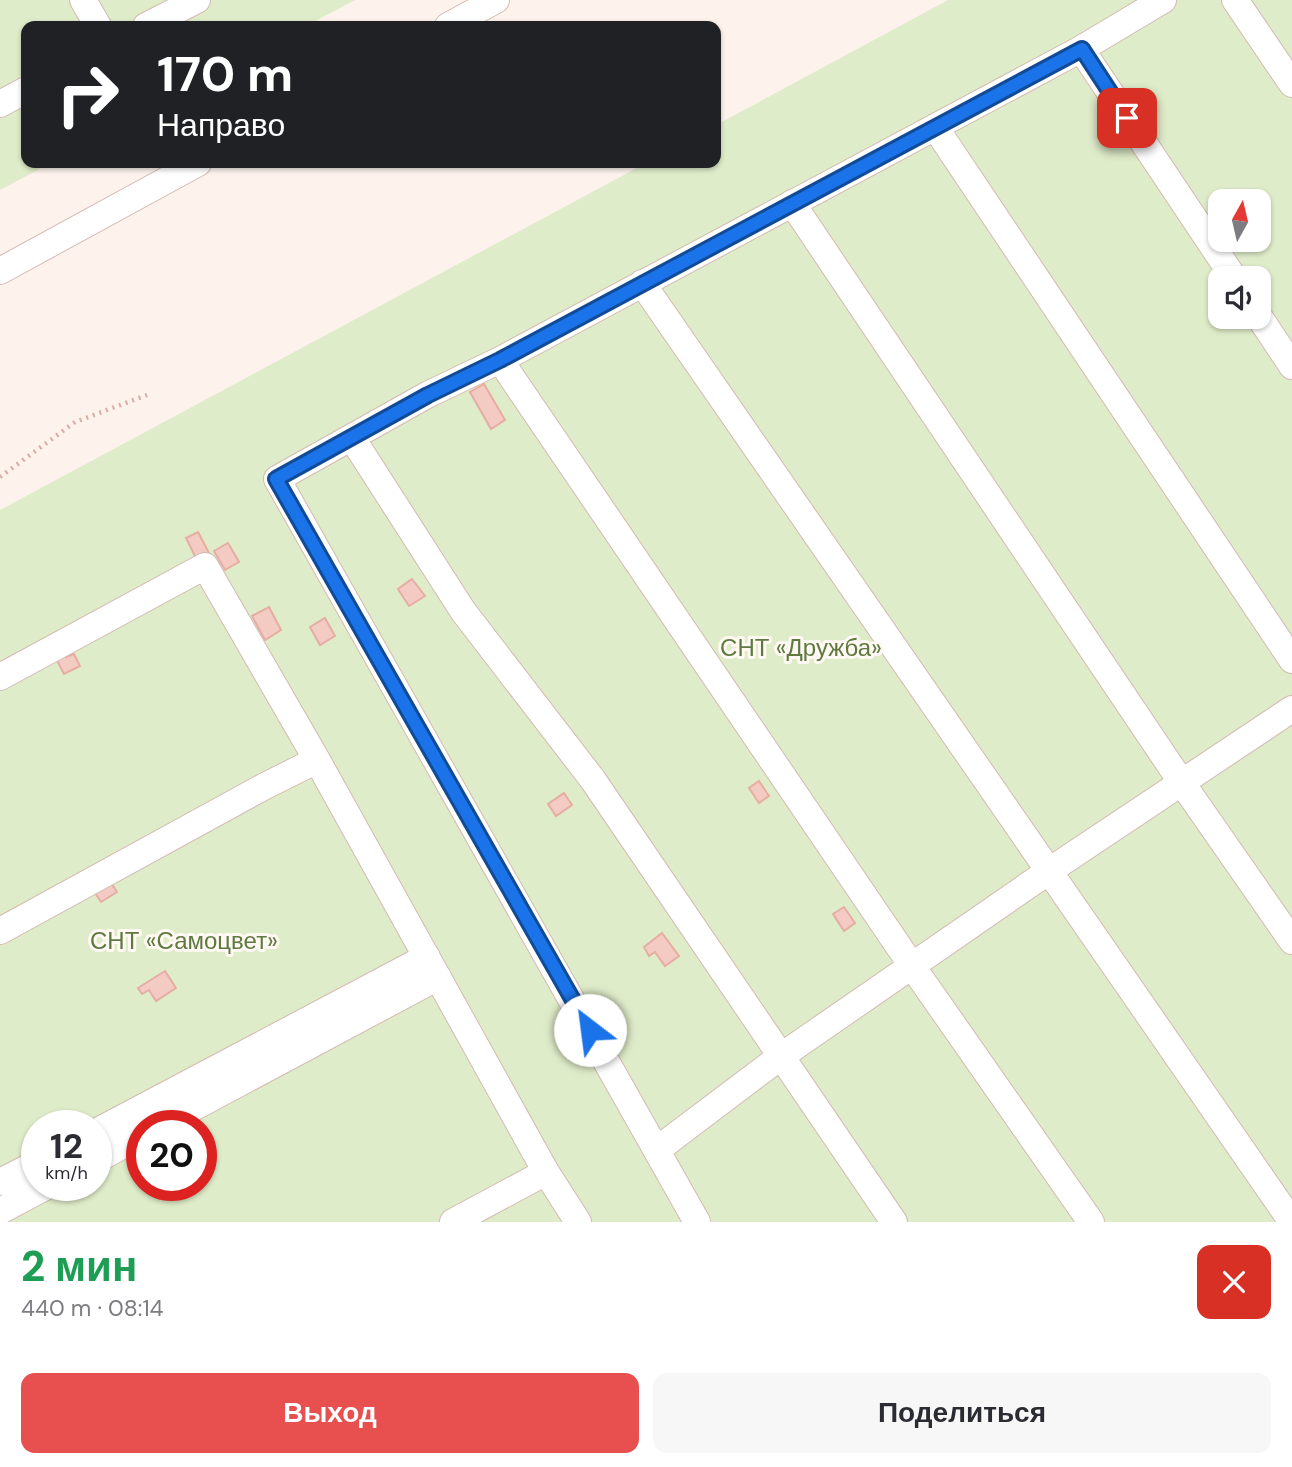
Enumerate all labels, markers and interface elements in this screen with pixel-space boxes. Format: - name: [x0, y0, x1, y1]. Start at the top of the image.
- text: 170 m: [157, 42, 293, 106]
- icon: right: [42, 49, 133, 140]
- pin: [1097, 88, 1157, 148]
- icon: arrive: [1108, 99, 1146, 137]
- text: Направо: [157, 104, 285, 146]
- north arrow: [1208, 189, 1270, 252]
- map controls: [1208, 189, 1271, 329]
- button: sound: [1208, 266, 1271, 329]
- park label: СНТ «Дружба»: [720, 632, 882, 663]
- park label: СНТ «Самоцвет»: [90, 925, 278, 956]
- position arrow: [553, 993, 627, 1067]
- speed limit sign: 20: [126, 1110, 217, 1201]
- text: 12: [50, 1123, 83, 1169]
- text: km/h: [45, 1161, 88, 1185]
- text: 2 мин: [21, 1239, 137, 1294]
- button: close: [1197, 1245, 1271, 1319]
- text: 440 m · 08:14: [21, 1293, 164, 1323]
- button: Выход: [21, 1373, 639, 1453]
- button: Поделиться: [653, 1373, 1271, 1453]

